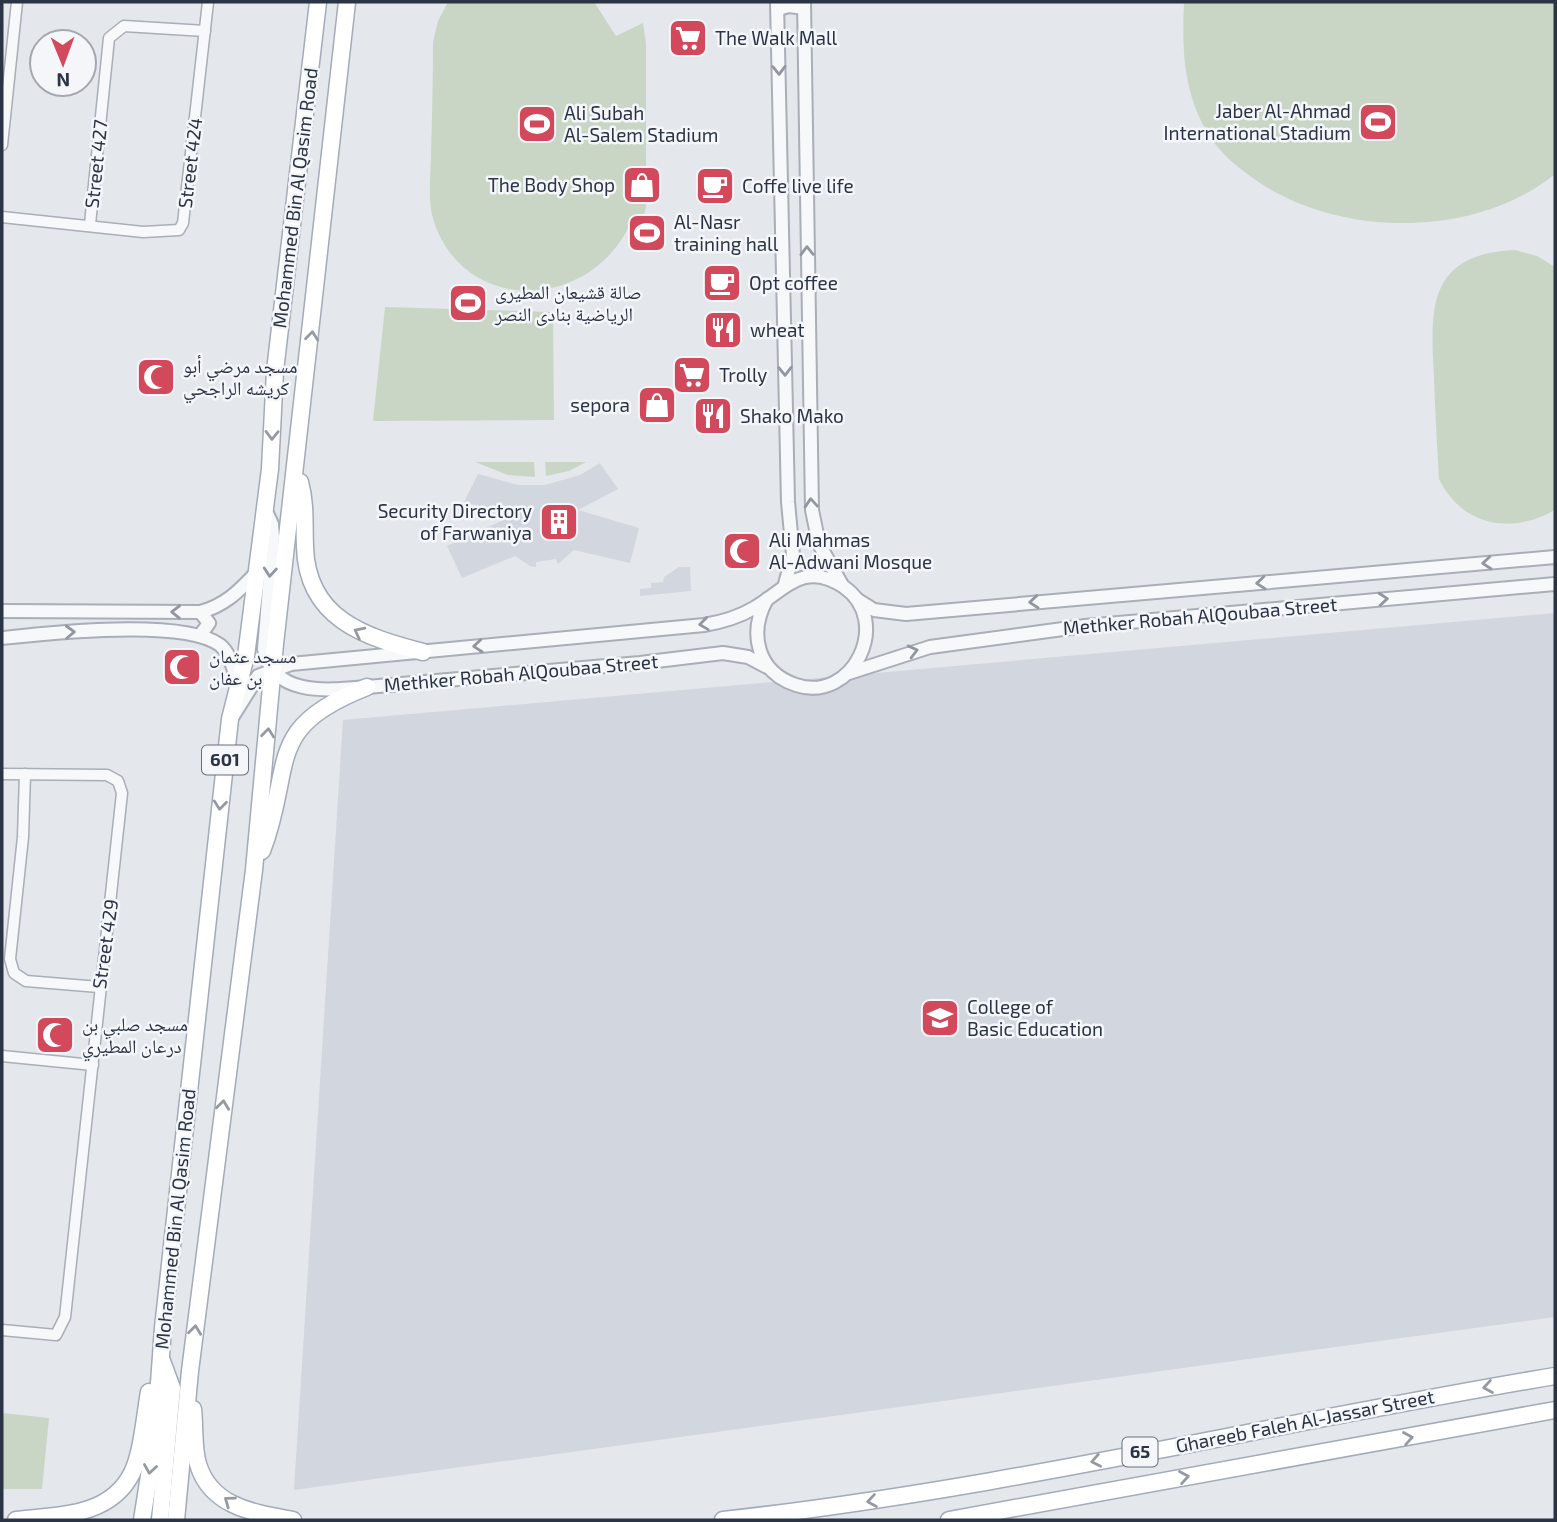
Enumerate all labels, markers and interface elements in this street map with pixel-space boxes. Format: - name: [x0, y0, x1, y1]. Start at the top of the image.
- supermarket icon: The Walk Mall: [667, 17, 709, 59]
- place label: The Walk Mall: [715, 26, 838, 49]
- north arrow: [28, 28, 98, 98]
- one-way arrow: [771, 65, 787, 76]
- street label: Mohammed Bin Al Qasim Road: [267, 66, 322, 329]
- text: N: [56, 69, 70, 92]
- place label: Jaber Al-Ahmad International Stadium: [1164, 99, 1351, 144]
- place label: Ali Subah Al-Salem Stadium: [564, 101, 719, 146]
- sports icon: Jaber Al-Ahmad International Stadium: [1357, 101, 1399, 143]
- sports icon: Ali Subah Al-Salem Stadium: [516, 103, 558, 145]
- street label: Street 424: [173, 116, 206, 210]
- street label: Street 427: [79, 118, 112, 209]
- shop icon: The Body Shop: [621, 164, 663, 206]
- cafe icon: Coffe live life: [694, 165, 736, 207]
- place label: The Body Shop: [488, 173, 615, 196]
- place label: Coffe live life: [742, 174, 854, 197]
- place label: Al-Nasr training hall: [674, 210, 779, 255]
- sports icon: Al-Nasr training hall: [626, 212, 668, 254]
- one-way arrow: [799, 245, 815, 256]
- cafe icon: Opt coffee: [701, 262, 743, 304]
- place label: Opt coffee: [749, 271, 838, 294]
- place label: صالة قشيعان المطيرى الرياضية بنادى النصر: [494, 280, 642, 326]
- sports icon: صالة قشيعان المطيرى الرياضية بنادى النصر: [447, 282, 489, 324]
- restaurant icon: wheat: [702, 309, 744, 351]
- place label: wheat: [750, 318, 805, 341]
- one-way arrow: [304, 331, 319, 342]
- place label: مسجد مرضي أبو كريشه الراجحي: [183, 354, 297, 404]
- supermarket icon: Trolly: [671, 354, 713, 396]
- mosque icon: مسجد مرضي أبو كريشه الراجحي: [135, 356, 177, 398]
- place label: Trolly: [719, 363, 767, 386]
- one-way arrow: [777, 366, 793, 377]
- shop icon: sepora: [636, 384, 678, 426]
- place label: sepora: [570, 393, 630, 416]
- restaurant icon: Shako Mako: [692, 395, 734, 437]
- place label: Shako Mako: [740, 404, 844, 427]
- one-way arrow: [264, 430, 280, 441]
- one-way arrow: [804, 497, 819, 508]
- place label: Security Directory of Farwaniya: [378, 499, 532, 544]
- building icon: Security Directory of Farwaniya: [538, 501, 580, 543]
- place label: Ali Mahmas Al-Adwani Mosque: [769, 528, 932, 573]
- mosque icon: Ali Mahmas Al-Adwani Mosque: [721, 530, 763, 572]
- one-way arrow: [1481, 555, 1492, 570]
- one-way arrow: [263, 567, 278, 578]
- one-way arrow: [1255, 575, 1266, 590]
- street label: Methker Robah AlQoubaa Street: [1062, 592, 1338, 639]
- one-way arrow: [1378, 592, 1389, 607]
- one-way arrow: [1028, 594, 1039, 609]
- one-way arrow: [170, 604, 180, 620]
- one-way arrow: [698, 617, 710, 632]
- one-way arrow: [64, 624, 75, 639]
- one-way arrow: [353, 626, 366, 640]
- one-way arrow: [472, 638, 483, 653]
- place label: مسجد عثمان بن عفان: [209, 644, 296, 690]
- one-way arrow: [907, 645, 919, 659]
- mosque icon: مسجد عثمان بن عفان: [161, 646, 203, 688]
- street label: Methker Robah AlQoubaa Street: [383, 649, 659, 696]
- one-way arrow: [261, 727, 276, 739]
- road number: 601: [202, 746, 248, 774]
- one-way arrow: [213, 799, 228, 811]
- street label: Street 429: [87, 898, 122, 990]
- place label: College of Basic Education: [967, 995, 1103, 1040]
- school or university icon: College of Basic Education: [919, 997, 961, 1039]
- place label: مسجد صلبي بن درعان المطيري: [82, 1012, 188, 1062]
- mosque icon: مسجد صلبي بن درعان المطيري: [34, 1014, 76, 1056]
- street label: Mohammed Bin Al Qasim Road: [149, 1087, 200, 1351]
- one-way arrow: [215, 1099, 230, 1110]
- one-way arrow: [187, 1325, 202, 1336]
- one-way arrow: [1482, 1379, 1494, 1394]
- street label: Ghareeb Faleh Al-Jassar Street: [1174, 1384, 1436, 1457]
- one-way arrow: [1402, 1431, 1414, 1446]
- road number: 65: [1122, 1437, 1158, 1466]
- one-way arrow: [1090, 1452, 1102, 1467]
- one-way arrow: [143, 1464, 158, 1475]
- one-way arrow: [1178, 1470, 1190, 1485]
- one-way arrow: [866, 1493, 878, 1508]
- one-way arrow: [224, 1497, 237, 1509]

